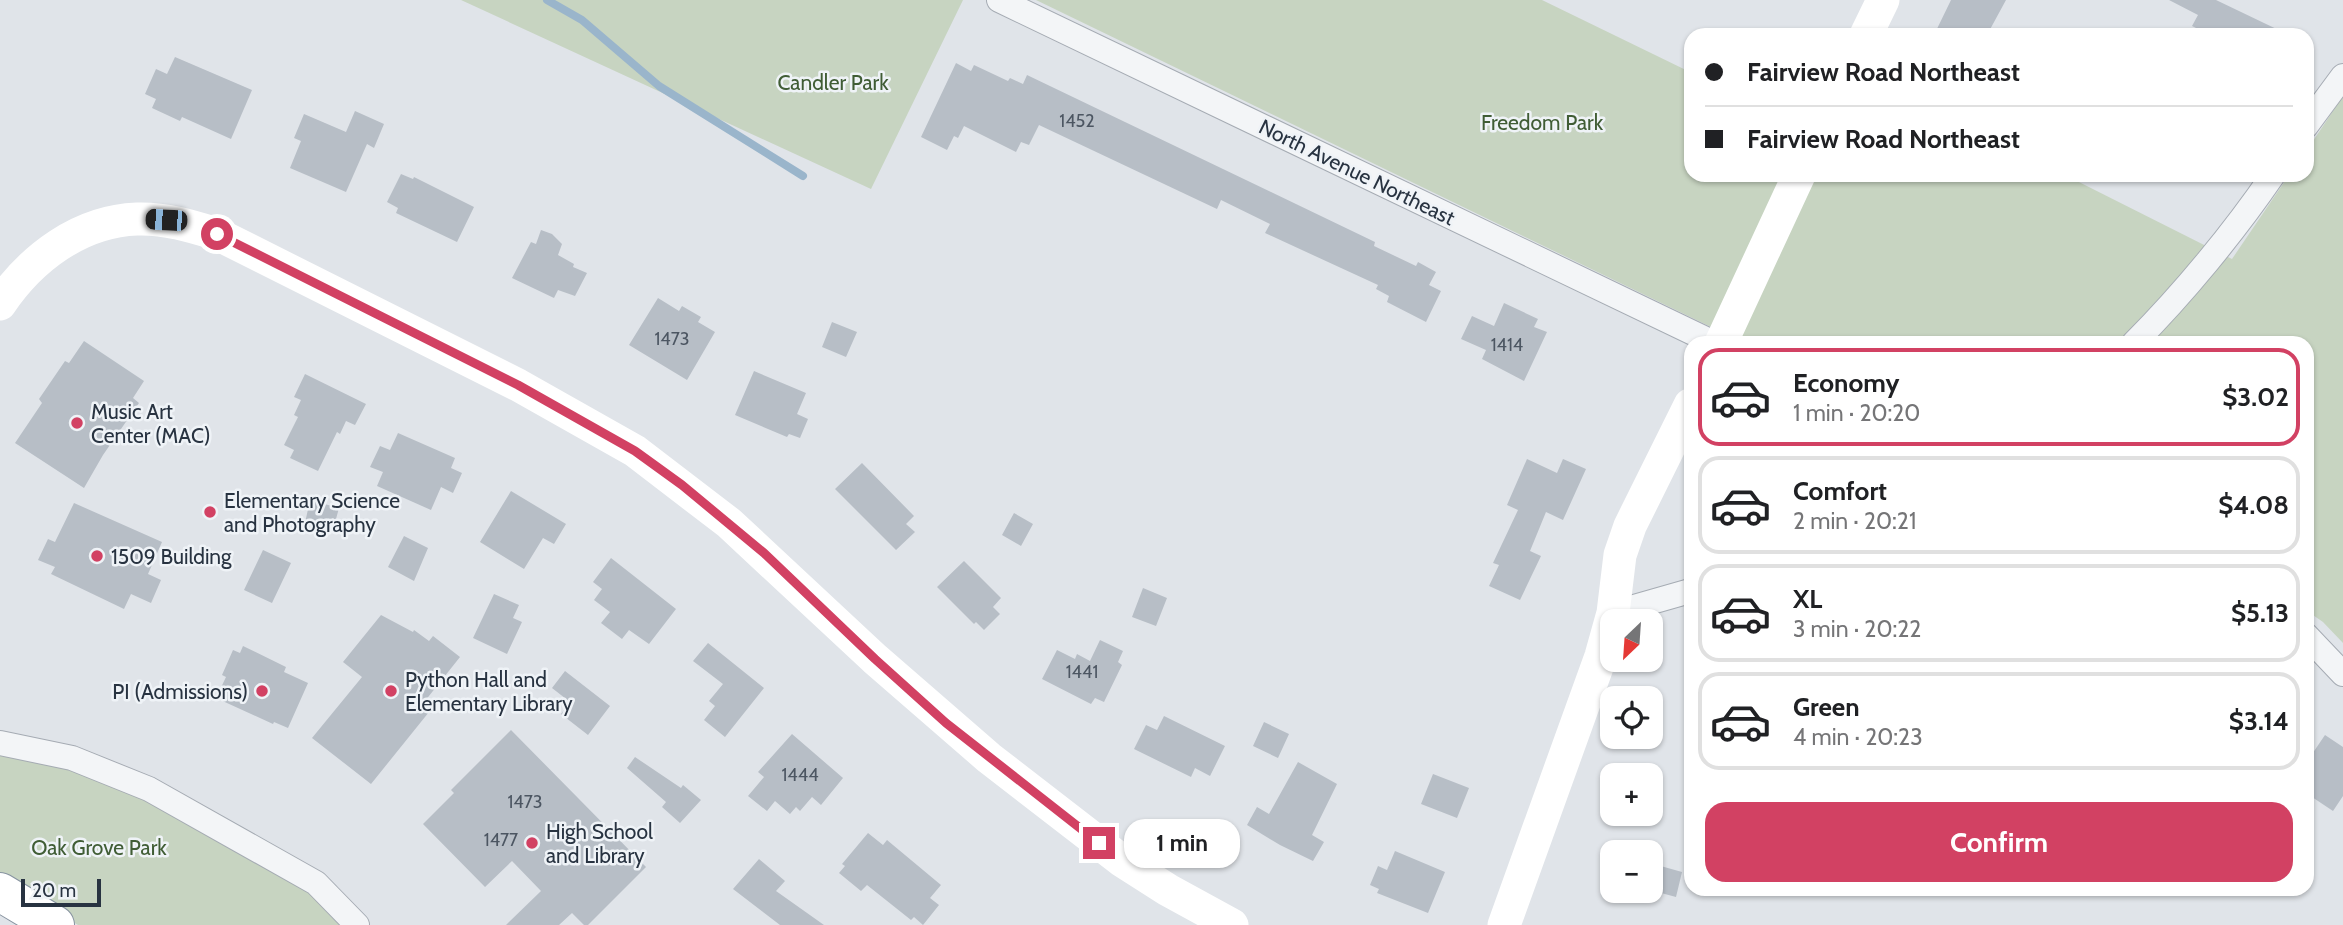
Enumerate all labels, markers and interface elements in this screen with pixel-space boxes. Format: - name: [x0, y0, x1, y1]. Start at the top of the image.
- text: Fairview Road Northeast: [1747, 56, 2020, 88]
- park label: Candler Park: [777, 70, 889, 95]
- house number: 1452: [1059, 110, 1095, 132]
- park label: Freedom Park: [1481, 110, 1604, 135]
- street label: North Avenue Northeast: [1255, 114, 1459, 230]
- text: Fairview Road Northeast: [1747, 123, 2020, 155]
- car: [145, 208, 188, 232]
- route start: [201, 218, 233, 250]
- house number: 1473: [654, 328, 690, 350]
- house number: 1414: [1491, 334, 1523, 356]
- icon: car: [1709, 366, 1772, 429]
- text: Economy: [1793, 367, 1899, 399]
- text: $3.02: [2222, 381, 2289, 413]
- place label: Music Art Center (MAC): [91, 399, 211, 448]
- text: 1 min · 20:20: [1793, 399, 1920, 427]
- marker: Music Art Center (MAC): [69, 415, 85, 431]
- icon: car: [1709, 474, 1772, 537]
- text: Comfort: [1793, 475, 1887, 507]
- place label: Elementary Science and Photography: [224, 488, 400, 537]
- text: $4.08: [2218, 489, 2289, 521]
- marker: Elementary Science and Photography: [202, 504, 218, 520]
- text: 2 min · 20:21: [1793, 507, 1916, 535]
- place label: 1509 Building: [111, 544, 232, 569]
- marker: 1509 Building: [89, 548, 105, 564]
- icon: car: [1709, 582, 1772, 645]
- text: XL: [1793, 583, 1822, 615]
- text: $5.13: [2231, 597, 2289, 629]
- north arrow: [1600, 609, 1662, 672]
- map controls: [1600, 609, 1663, 903]
- text: 3 min · 20:22: [1793, 615, 1921, 643]
- house number: 1441: [1066, 661, 1098, 683]
- place label: Python Hall and Elementary Library: [405, 667, 573, 716]
- place label: PI (Admissions): [112, 679, 248, 704]
- marker: PI (Admissions): [254, 683, 270, 699]
- marker: Python Hall and Elementary Library: [383, 683, 399, 699]
- button: locate: [1600, 686, 1663, 749]
- icon: car: [1709, 690, 1772, 753]
- text: Green: [1793, 691, 1860, 723]
- text: $3.14: [2229, 705, 2289, 737]
- text: 4 min · 20:23: [1793, 723, 1923, 751]
- button: +: [1600, 763, 1663, 826]
- house number: 1444: [781, 764, 819, 786]
- house number: 1473: [507, 791, 543, 813]
- button: Confirm: [1705, 802, 2293, 882]
- callout: 1 min: [1124, 818, 1239, 868]
- place label: High School and Library: [546, 819, 653, 868]
- route end: [1083, 827, 1115, 859]
- house number: 1477: [484, 829, 518, 851]
- text: 1 min: [1156, 829, 1208, 857]
- park label: Oak Grove Park: [31, 835, 167, 860]
- marker: High School and Library: [524, 835, 540, 851]
- button: −: [1600, 840, 1663, 903]
- scale bar: [21, 876, 102, 908]
- text: 20 m: [32, 879, 76, 902]

